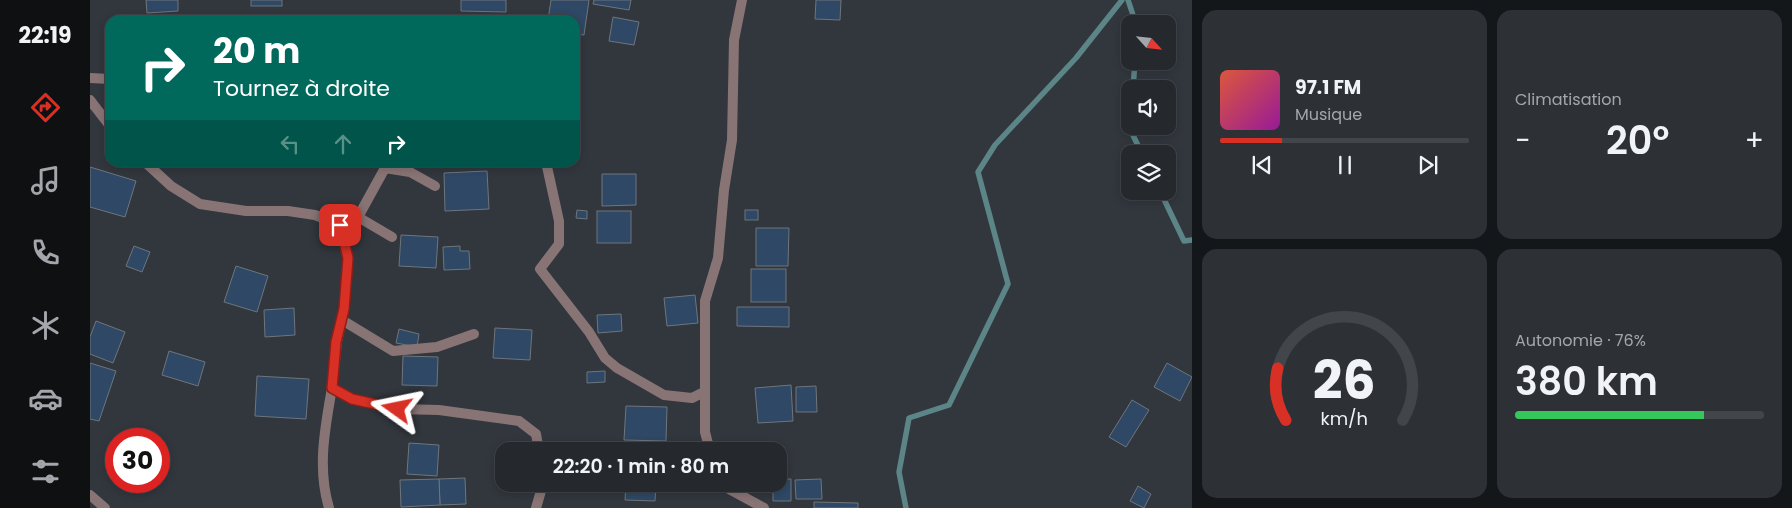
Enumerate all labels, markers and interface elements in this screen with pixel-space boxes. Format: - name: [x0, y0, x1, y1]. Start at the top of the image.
- north arrow: [1121, 15, 1176, 70]
- map controls: [1121, 15, 1176, 200]
- text: 22:19: [18, 20, 72, 51]
- text: 20 m: [213, 26, 300, 75]
- icon: right: [130, 35, 195, 100]
- text: Tournez à droite: [213, 73, 390, 104]
- text: 97.1 FM: [1295, 74, 1361, 101]
- button: sound: [1121, 80, 1176, 135]
- text: Climatisation: [1515, 88, 1622, 111]
- icon: directions: [28, 90, 63, 125]
- text: Musique: [1295, 103, 1362, 126]
- text: 20°: [1606, 114, 1669, 167]
- text: −: [1515, 121, 1530, 160]
- text: +: [1745, 121, 1764, 160]
- icon: left: [276, 130, 304, 158]
- icon: ahead: [329, 130, 357, 158]
- icon: right: [382, 130, 410, 158]
- button: layers: [1121, 145, 1176, 200]
- icon: previous: [1248, 151, 1276, 179]
- icon: pause: [1331, 151, 1359, 179]
- icon: next: [1414, 151, 1442, 179]
- icon: music: [28, 163, 63, 198]
- pin: [319, 204, 361, 246]
- icon: arrive: [326, 211, 354, 239]
- icon: phone: [28, 235, 63, 270]
- icon: climate: [28, 308, 63, 343]
- text: Autonomie · 76%: [1515, 329, 1646, 352]
- text: 26: [1313, 344, 1376, 417]
- text: 380 km: [1515, 355, 1658, 408]
- icon: car: [28, 381, 63, 416]
- position arrow: [370, 382, 422, 434]
- text: km/h: [1321, 406, 1368, 431]
- speed limit sign: 30: [105, 428, 170, 493]
- text: 22:20 · 1 min · 80 m: [553, 453, 729, 480]
- icon: filters: [28, 454, 63, 489]

